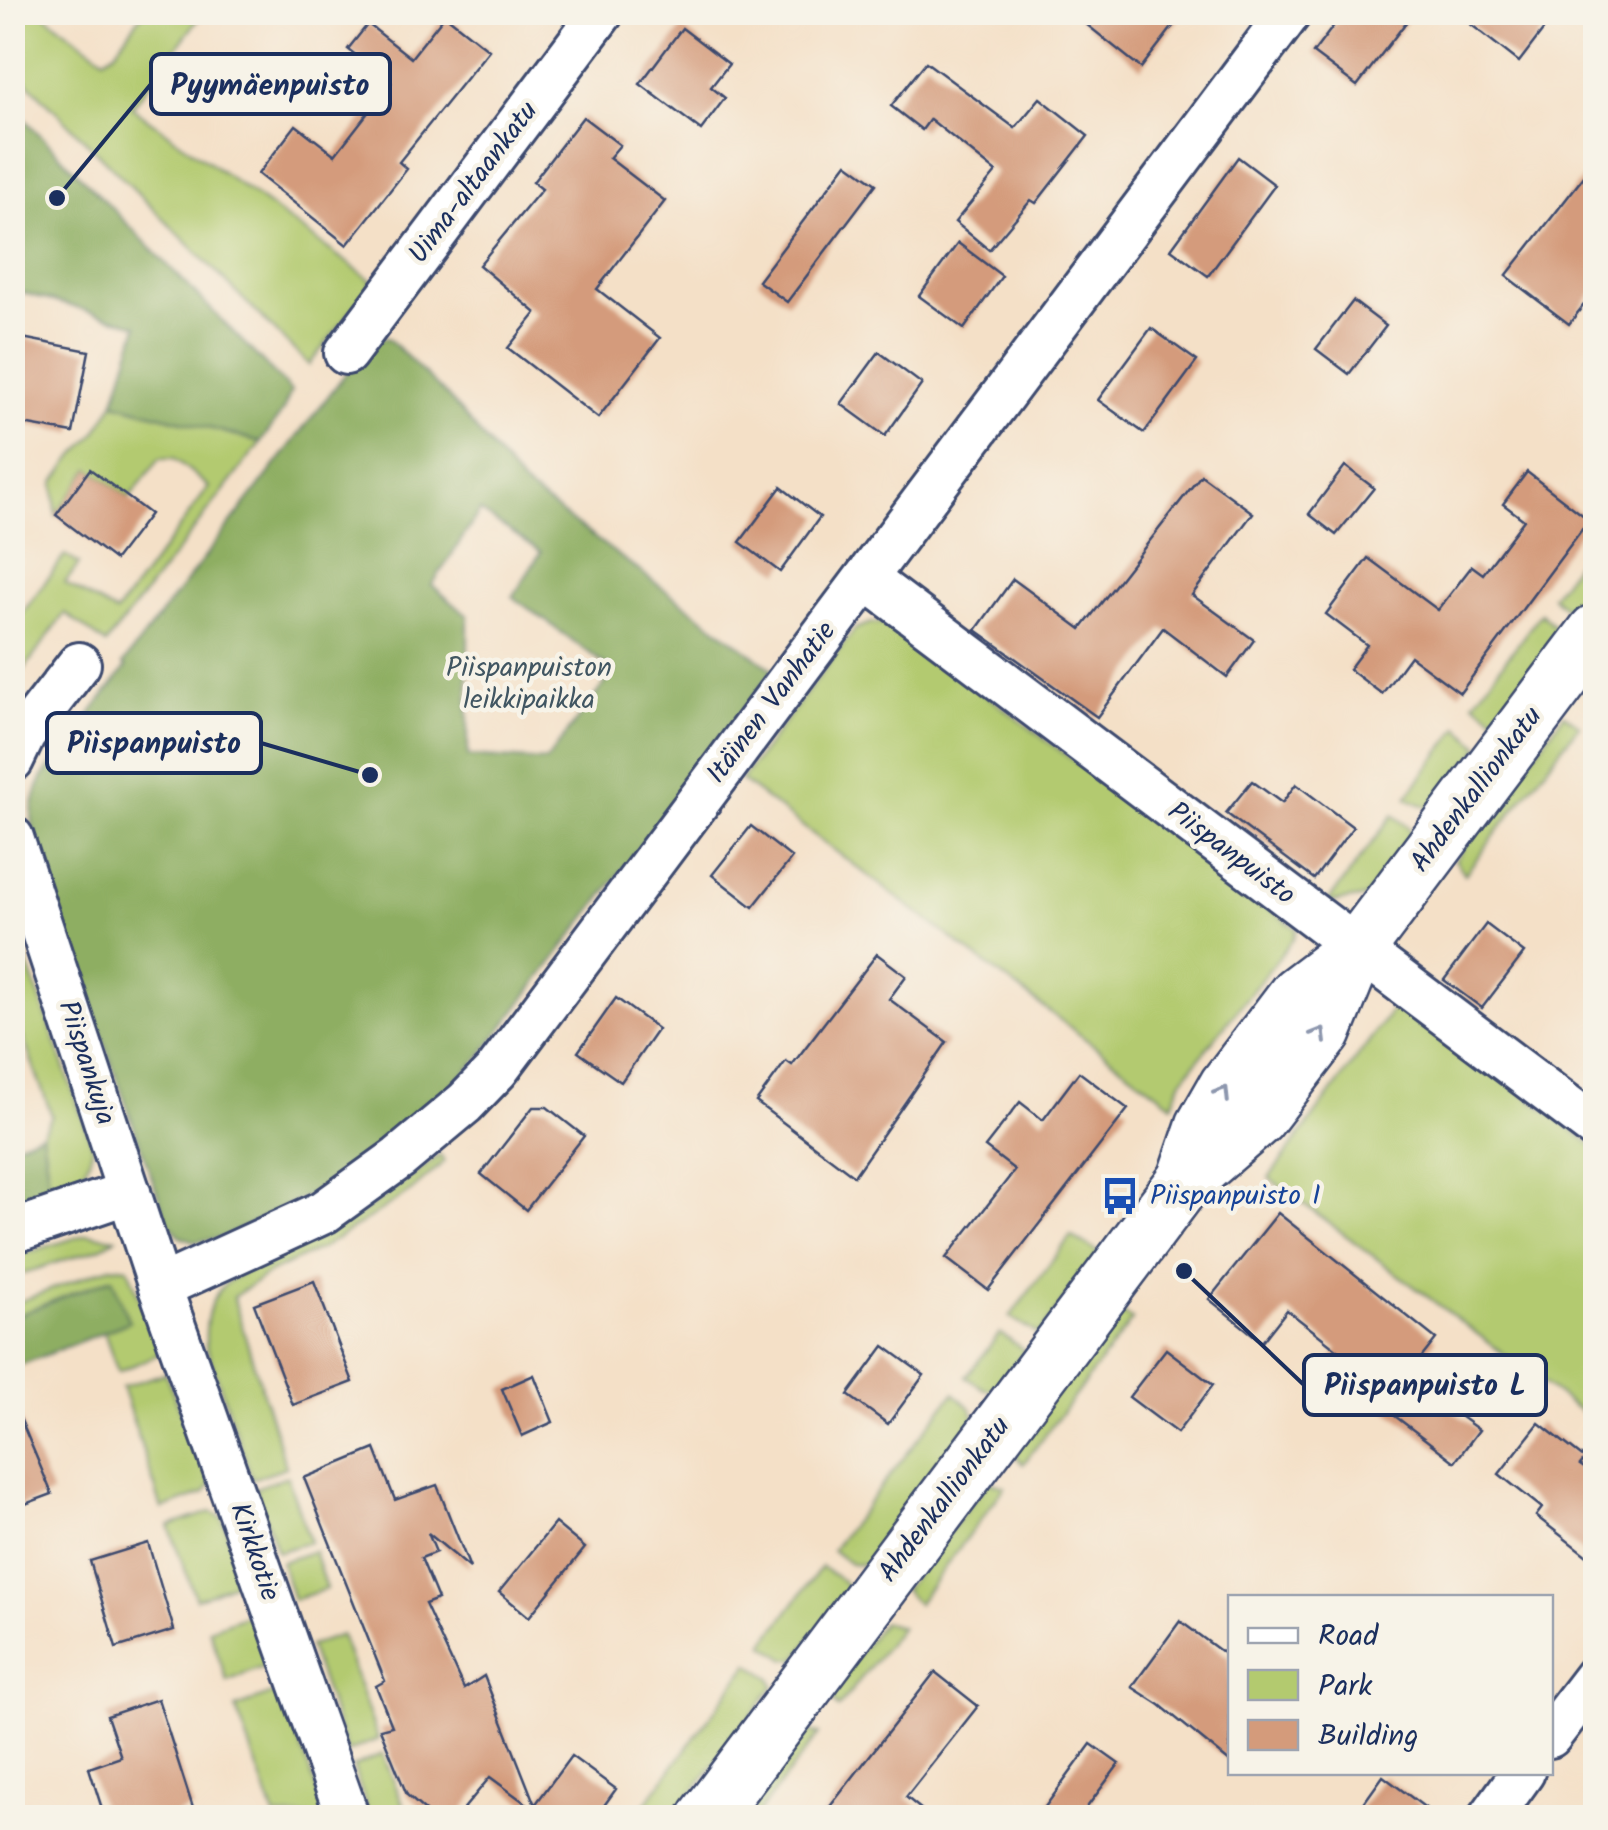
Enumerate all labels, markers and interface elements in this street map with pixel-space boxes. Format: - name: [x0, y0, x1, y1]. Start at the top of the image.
- callout: Pyymäenpuisto: [151, 54, 390, 114]
- text: Pyymäenpuisto: [171, 63, 369, 111]
- street label: Uima-altaankatu: [398, 92, 550, 274]
- street label: Itäinen Vanhatie: [696, 612, 849, 794]
- park label: Piispanpuiston leikkipaikka: [446, 646, 612, 723]
- street label: Ahdenkallionkatu: [1399, 697, 1555, 883]
- callout: Piispanpuisto: [47, 713, 261, 773]
- text: Piispanpuisto: [67, 721, 241, 769]
- street label: Piispanpuisto: [1157, 791, 1305, 917]
- street label: Piispankuja: [45, 995, 127, 1131]
- one-way arrow: [1308, 1027, 1327, 1045]
- one-way arrow: [1211, 1086, 1230, 1104]
- place label: Piispanpuisto I: [1150, 1174, 1321, 1219]
- bus stop icon: Piispanpuisto I: [1099, 1175, 1141, 1217]
- callout: Piispanpuisto L: [1304, 1355, 1546, 1415]
- text: Piispanpuisto L: [1324, 1363, 1526, 1411]
- street label: Ahdenkallionkatu: [867, 1407, 1023, 1593]
- street label: Kirkkotie: [216, 1497, 292, 1608]
- legend: [1228, 1595, 1553, 1775]
- text: Road: [1318, 1613, 1379, 1661]
- text: Park: [1318, 1663, 1373, 1711]
- text: Building: [1318, 1713, 1418, 1761]

